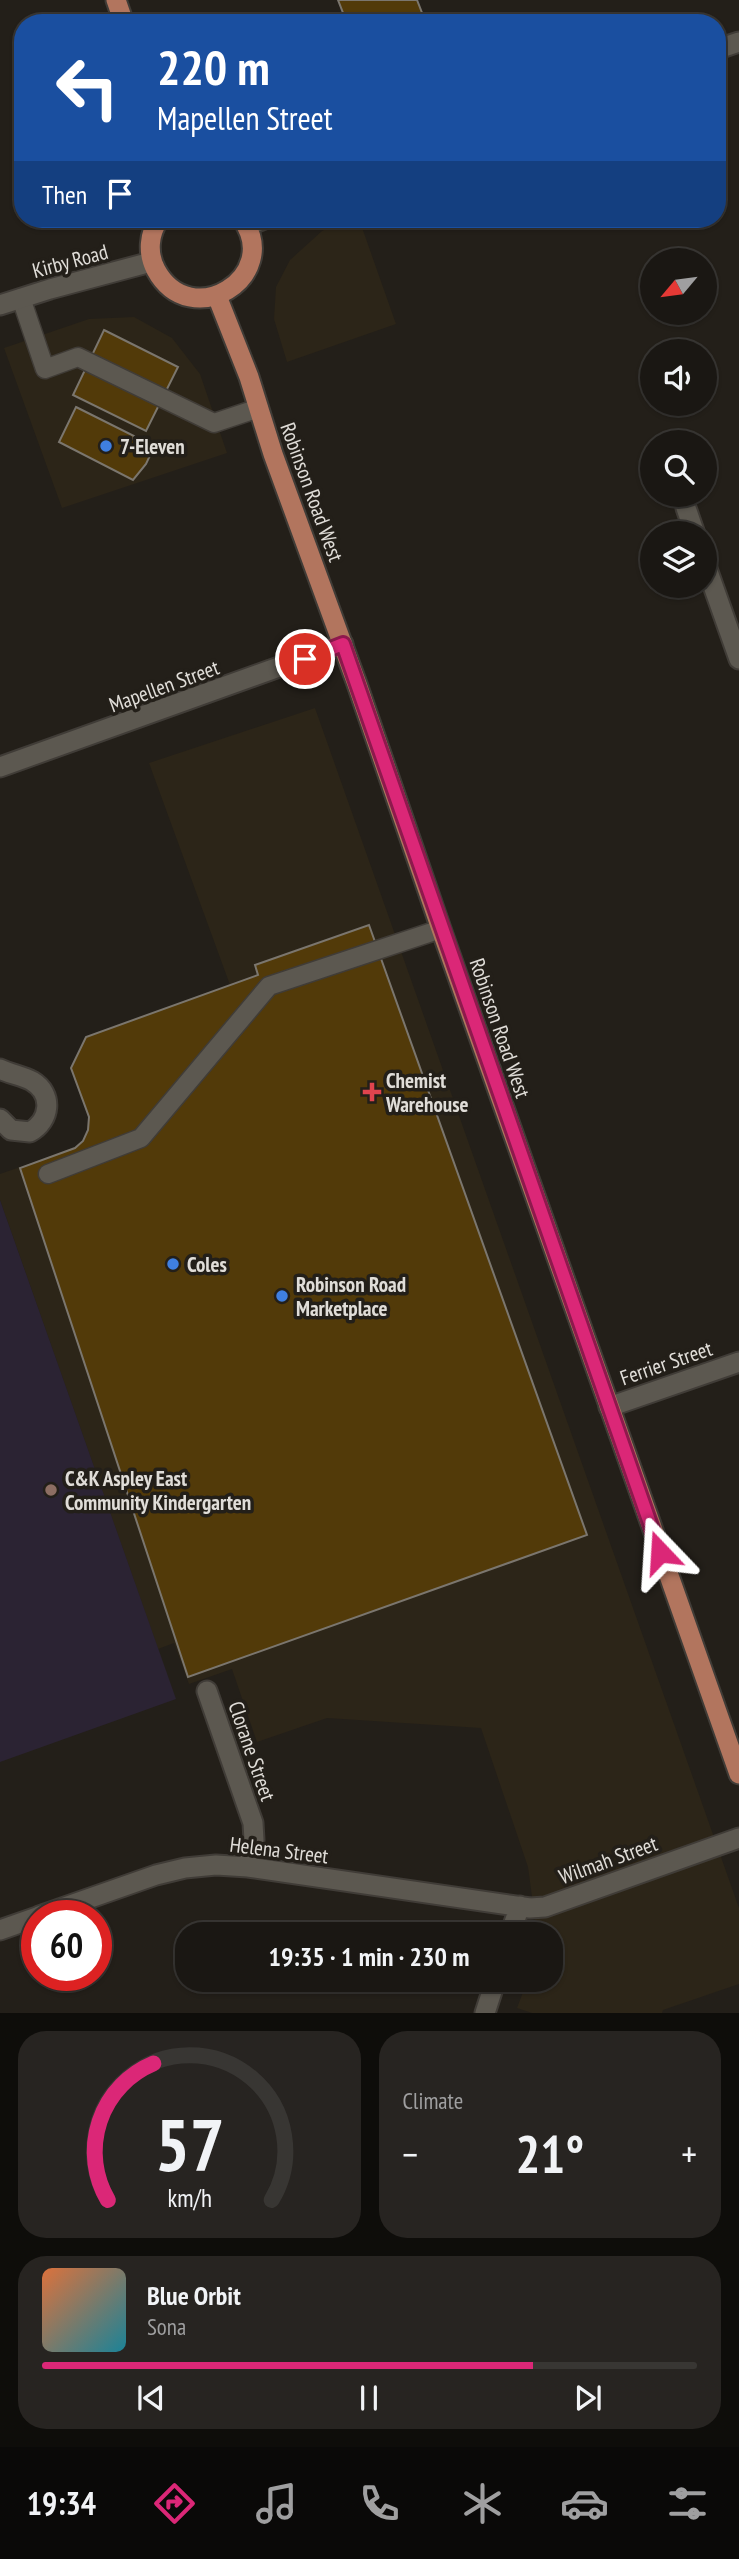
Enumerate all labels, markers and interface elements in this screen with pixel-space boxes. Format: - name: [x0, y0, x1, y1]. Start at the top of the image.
- text: 220 m: [157, 35, 270, 99]
- icon: left: [42, 42, 133, 133]
- text: Mapellen Street: [157, 97, 333, 139]
- icon: arrive: [101, 175, 139, 213]
- text: Then: [42, 178, 87, 211]
- street label: Kirby Road: [29, 238, 111, 284]
- north arrow: [640, 248, 718, 326]
- map controls: [640, 248, 717, 598]
- button: sound: [640, 339, 717, 416]
- street label: Robinson Road West: [274, 419, 350, 565]
- button: search: [640, 430, 717, 507]
- place label: 7-Eleven: [120, 433, 185, 460]
- marker: 7-Eleven: [98, 438, 114, 454]
- button: layers: [640, 521, 717, 598]
- pin: [275, 629, 335, 689]
- icon: arrive: [286, 640, 324, 678]
- street label: Mapellen Street: [105, 654, 223, 718]
- street label: Robinson Road West: [463, 955, 537, 1102]
- place label: Chemist Warehouse: [385, 1067, 469, 1118]
- marker: Chemist Warehouse: [364, 1084, 380, 1100]
- place label: Coles: [187, 1251, 227, 1278]
- marker: Coles: [165, 1256, 181, 1272]
- place label: Robinson Road Marketplace: [296, 1271, 406, 1322]
- marker: Robinson Road Marketplace: [274, 1288, 290, 1304]
- street label: Ferrier Street: [616, 1335, 716, 1391]
- place label: C&K Aspley East Community Kindergarten: [65, 1465, 251, 1516]
- marker: C&K Aspley East Community Kindergarten: [43, 1482, 59, 1498]
- position arrow: [623, 1515, 697, 1589]
- street label: Clorane Street: [222, 1698, 282, 1805]
- street label: Wilmah Street: [555, 1830, 661, 1890]
- street label: Helena Street: [228, 1831, 330, 1869]
- speed limit sign: 60: [21, 1900, 112, 1991]
- text: 19:35 · 1 min · 230 m: [269, 1940, 469, 1973]
- text: Climate: [403, 2086, 463, 2115]
- text: 57: [154, 2097, 224, 2191]
- text: 21°: [515, 2120, 584, 2187]
- text: −: [403, 2129, 418, 2178]
- text: +: [681, 2129, 697, 2178]
- text: km/h: [167, 2182, 211, 2214]
- text: Blue Orbit: [147, 2279, 241, 2312]
- text: Sona: [147, 2312, 186, 2341]
- icon: previous: [132, 2379, 170, 2417]
- icon: pause: [350, 2379, 388, 2417]
- icon: next: [569, 2379, 607, 2417]
- icon: directions: [150, 2479, 199, 2528]
- icon: music: [252, 2479, 301, 2528]
- icon: phone: [355, 2479, 404, 2528]
- icon: climate: [458, 2479, 507, 2528]
- icon: car: [560, 2479, 609, 2528]
- icon: filters: [663, 2479, 712, 2528]
- text: 19:34: [27, 2482, 96, 2524]

